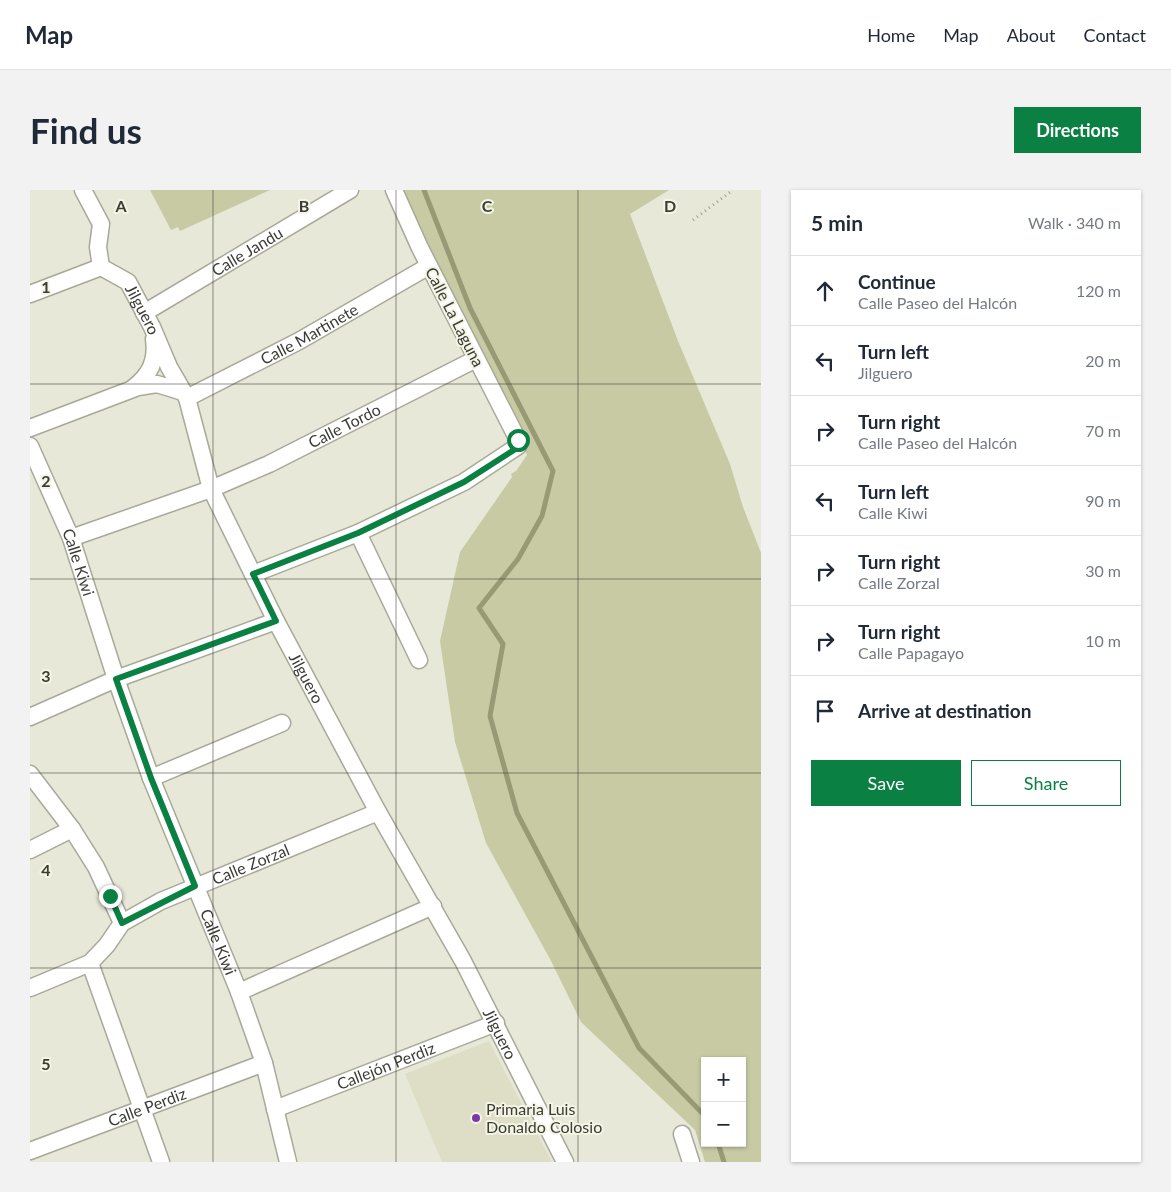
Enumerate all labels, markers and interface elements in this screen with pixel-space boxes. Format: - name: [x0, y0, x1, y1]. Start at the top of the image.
- text: Map: [25, 20, 73, 49]
- text: Home: [867, 24, 915, 46]
- text: Map: [943, 24, 979, 46]
- text: About: [1007, 24, 1056, 46]
- text: Contact: [1084, 24, 1146, 46]
- button: Directions: [1014, 107, 1141, 153]
- text: Find us: [30, 109, 142, 151]
- text: A: [114, 196, 127, 215]
- text: B: [299, 196, 309, 215]
- text: C: [482, 196, 493, 215]
- text: D: [664, 196, 676, 215]
- text: 5 min: [811, 210, 863, 235]
- text: Walk · 340 m: [1028, 213, 1121, 232]
- street label: Calle Jandu: [208, 223, 286, 280]
- street label: Calle La Laguna: [422, 264, 489, 370]
- text: Continue: [858, 270, 936, 293]
- text: 1: [41, 277, 51, 296]
- icon: ahead: [811, 277, 839, 305]
- street label: Jilguero: [122, 281, 164, 337]
- text: 120 m: [1076, 281, 1121, 300]
- text: Calle Paseo del Halcón: [858, 293, 1017, 312]
- street label: Calle Martinete: [257, 299, 361, 368]
- text: Turn left: [858, 340, 929, 363]
- icon: left: [811, 347, 839, 375]
- text: 20 m: [1085, 351, 1121, 370]
- text: Jilguero: [858, 363, 913, 382]
- street label: Calle Tordo: [305, 399, 383, 452]
- text: Turn right: [858, 410, 940, 433]
- icon: right: [811, 417, 839, 445]
- text: 70 m: [1085, 421, 1121, 440]
- route start: [507, 429, 530, 452]
- text: Calle Paseo del Halcón: [858, 433, 1017, 452]
- text: 2: [41, 471, 51, 490]
- text: Turn left: [858, 480, 929, 503]
- icon: left: [811, 487, 839, 515]
- text: 90 m: [1085, 491, 1121, 510]
- text: Calle Kiwi: [858, 503, 928, 522]
- street label: Calle Kiwi: [59, 525, 99, 598]
- text: Turn right: [858, 550, 940, 573]
- icon: right: [811, 557, 839, 585]
- text: 30 m: [1085, 561, 1121, 580]
- text: Calle Zorzal: [858, 573, 940, 592]
- text: Turn right: [858, 620, 940, 643]
- icon: right: [811, 627, 839, 655]
- text: 10 m: [1085, 631, 1121, 650]
- text: Calle Papagayo: [858, 643, 964, 662]
- street label: Jilguero: [286, 649, 328, 706]
- text: 3: [41, 666, 51, 685]
- icon: arrive: [811, 697, 839, 725]
- text: Arrive at destination: [858, 699, 1031, 722]
- button: Save: [811, 760, 961, 806]
- button: Share: [971, 760, 1121, 806]
- street label: Calle Zorzal: [209, 839, 292, 888]
- text: 4: [41, 860, 51, 879]
- route end: [99, 885, 122, 908]
- street label: Calle Kiwi: [197, 906, 241, 978]
- street label: Jilguero: [480, 1005, 521, 1062]
- street label: Callejón Perdiz: [334, 1038, 438, 1093]
- text: 5: [41, 1054, 51, 1073]
- map controls: [701, 1057, 746, 1147]
- button: +: [701, 1057, 746, 1102]
- street label: Calle Perdiz: [105, 1083, 189, 1130]
- place label: Primaria Luis Donaldo Colosio: [486, 1099, 602, 1136]
- button: −: [701, 1102, 746, 1147]
- marker: Primaria Luis Donaldo Colosio: [470, 1112, 482, 1124]

